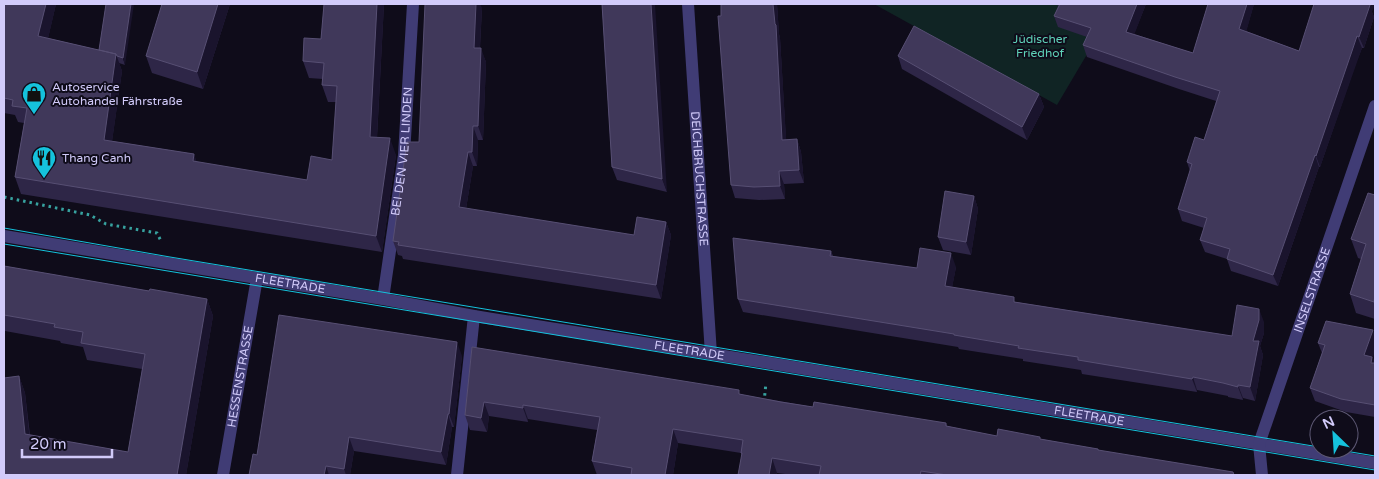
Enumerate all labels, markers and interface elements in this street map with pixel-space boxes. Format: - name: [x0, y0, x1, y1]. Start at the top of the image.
- park label: Jüdischer Friedhof: [1013, 32, 1068, 60]
- place label: Autoservice Autohandel Fährstraße: [52, 80, 183, 108]
- shop icon: Autoservice Autohandel Fährstraße: [21, 81, 47, 115]
- street label: BEI DEN VIER LINDEN: [388, 87, 415, 217]
- street label: DEICHBRUCHSTRASSE: [688, 111, 711, 247]
- restaurant icon: Thang Canh: [31, 145, 57, 179]
- place label: Thang Canh: [62, 151, 131, 165]
- street label: INSELSTRASSE: [1291, 245, 1333, 334]
- street label: FLEETRADE: [254, 271, 327, 296]
- street label: HESSENSTRASSE: [224, 324, 256, 428]
- street label: FLEETRADE: [653, 338, 726, 363]
- street label: FLEETRADE: [1053, 403, 1126, 429]
- north arrow: [1309, 409, 1359, 459]
- text: N: [1320, 413, 1337, 433]
- scale bar: [22, 426, 112, 458]
- text: 20 m: [30, 435, 67, 453]

